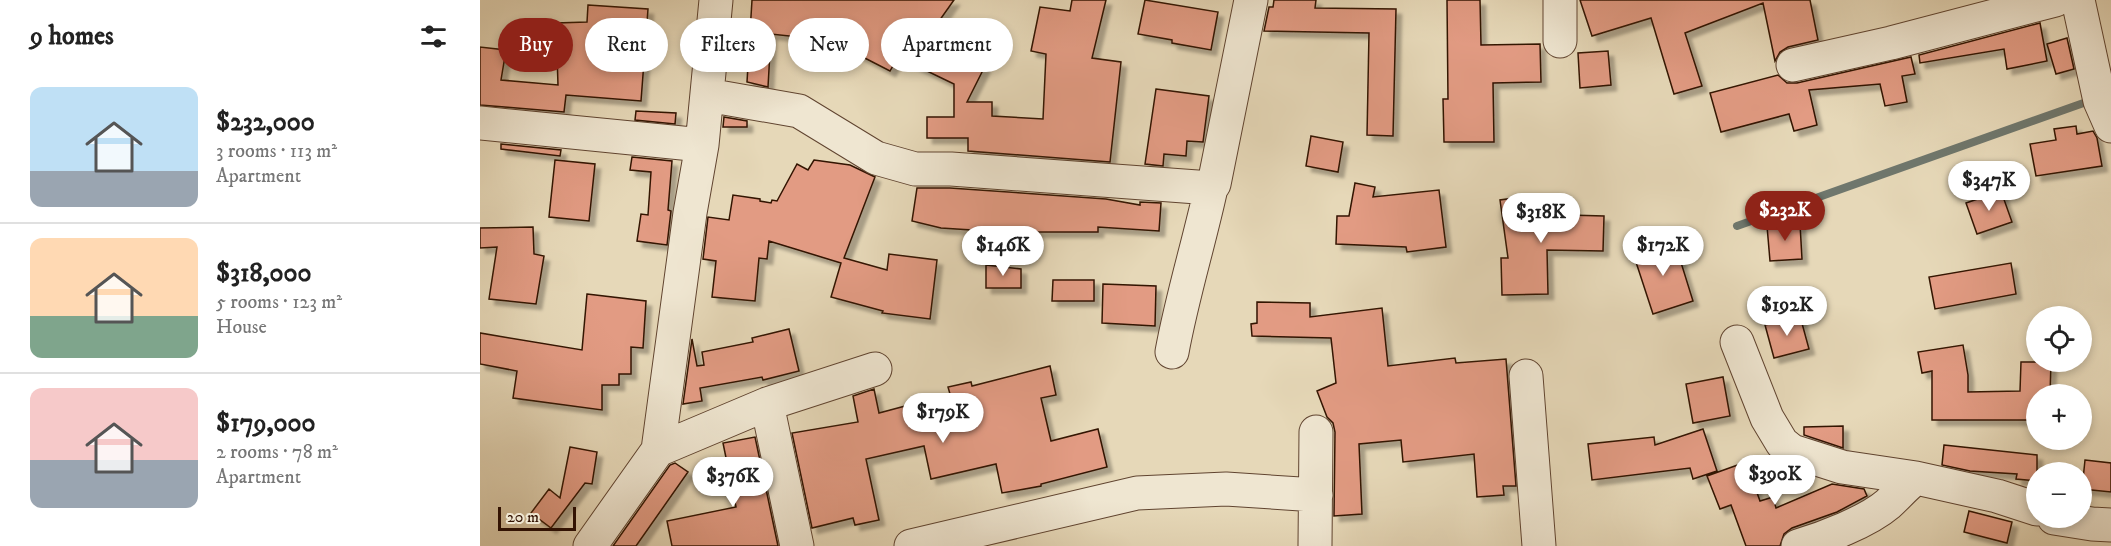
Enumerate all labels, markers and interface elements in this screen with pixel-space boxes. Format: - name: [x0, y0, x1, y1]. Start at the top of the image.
- chip: Buy: [498, 18, 573, 72]
- chip: Rent: [585, 18, 668, 72]
- chip: Filters: [680, 18, 776, 72]
- chip: New: [788, 18, 869, 72]
- chip: Apartment: [881, 18, 1013, 72]
- text: 9 homes: [30, 20, 114, 53]
- icon: filters: [417, 20, 450, 53]
- text: $232,000: [216, 106, 315, 139]
- icon: home: [78, 111, 150, 183]
- text: 3 rooms · 113 m²: [216, 139, 337, 164]
- pin: $347K: [1947, 161, 2031, 212]
- text: Apartment: [216, 164, 301, 189]
- text: $347K: [1962, 168, 2016, 193]
- pin: $232K: [1743, 191, 1827, 242]
- pin: $318K: [1499, 193, 1583, 244]
- text: $232K: [1759, 198, 1811, 223]
- text: $318K: [1516, 200, 1566, 225]
- pin: $146K: [961, 226, 1045, 277]
- pin: $172K: [1621, 226, 1705, 277]
- text: $146K: [976, 233, 1030, 258]
- text: $172K: [1637, 233, 1689, 258]
- text: $318,000: [216, 257, 311, 290]
- icon: home: [78, 262, 150, 334]
- pin: $192K: [1745, 286, 1829, 337]
- text: 5 rooms · 123 m²: [216, 290, 342, 315]
- text: $192K: [1761, 293, 1813, 318]
- map controls: [2026, 306, 2092, 528]
- button: locate: [2026, 306, 2092, 372]
- text: House: [216, 315, 267, 340]
- button: +: [2026, 384, 2092, 450]
- pin: $179K: [901, 393, 985, 444]
- text: $179K: [917, 400, 969, 425]
- text: $179,000: [216, 407, 315, 440]
- icon: home: [78, 412, 150, 484]
- text: 2 rooms · 78 m²: [216, 440, 338, 465]
- pin: $390K: [1733, 455, 1817, 506]
- pin: $376K: [691, 457, 775, 508]
- text: $390K: [1748, 462, 1802, 487]
- button: −: [2026, 462, 2092, 528]
- text: $376K: [706, 464, 760, 489]
- text: Apartment: [216, 465, 301, 490]
- scale bar: [498, 504, 576, 532]
- text: 20 m: [507, 507, 539, 527]

